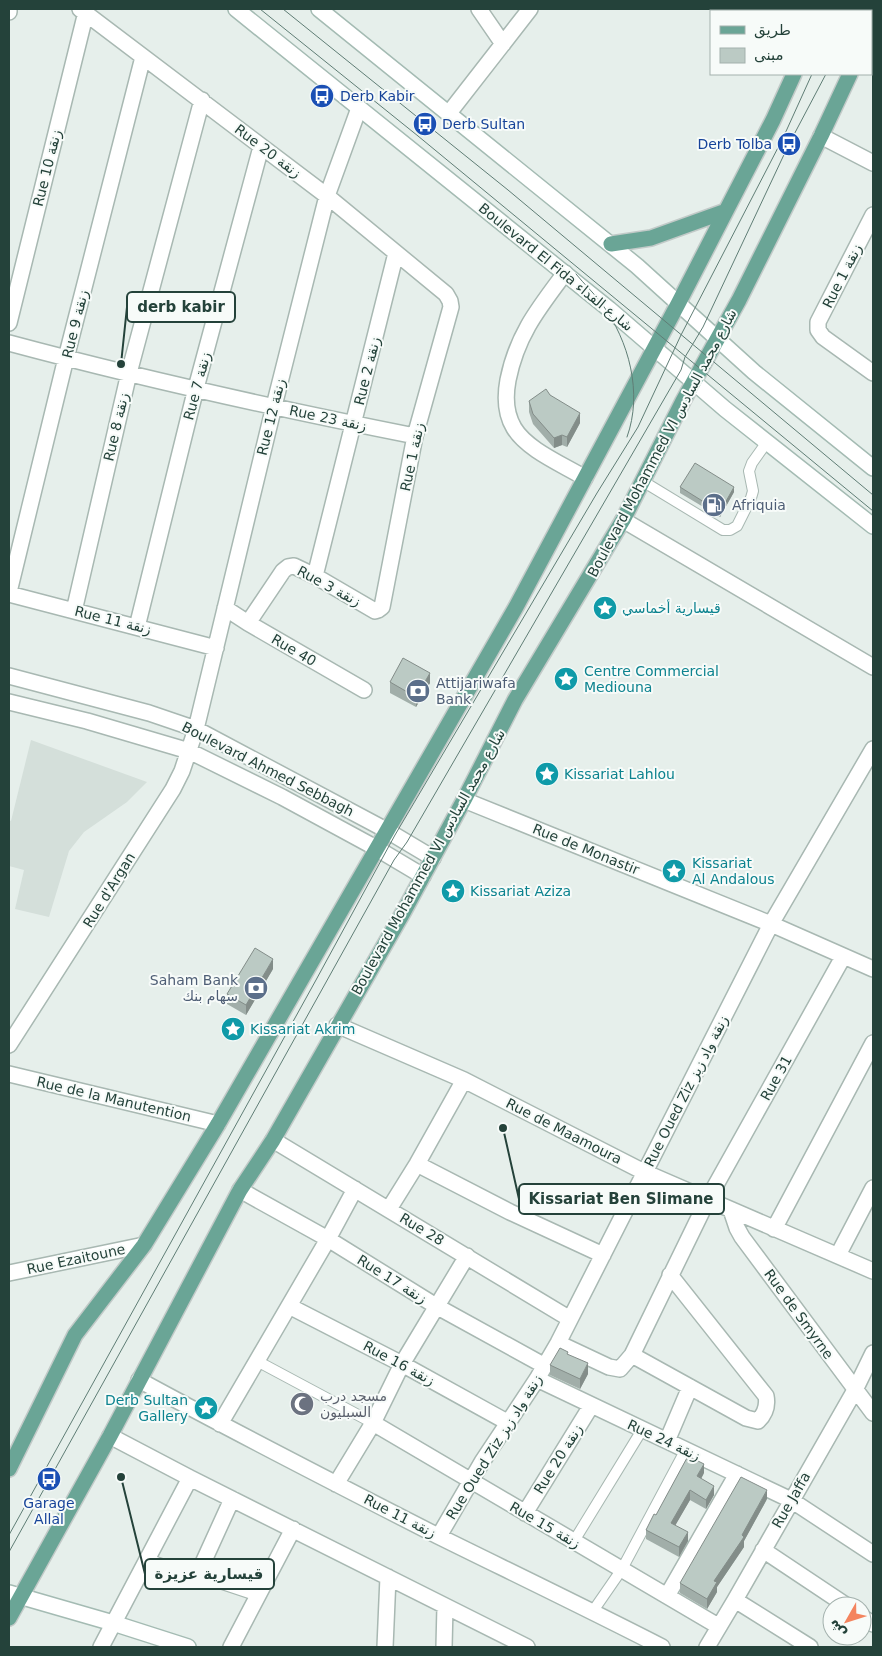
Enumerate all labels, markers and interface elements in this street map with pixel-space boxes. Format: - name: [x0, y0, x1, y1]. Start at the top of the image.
- legend: [710, 10, 872, 75]
- text: طريق: [754, 21, 791, 39]
- text: مبنى: [754, 46, 784, 64]
- bus stop icon: Derb Kabir: [309, 83, 335, 109]
- place label: Derb Kabir: [340, 88, 415, 104]
- bus stop icon: Derb Sultan: [412, 111, 438, 137]
- place label: Derb Sultan: [442, 116, 525, 132]
- street label: Rue 20 زنقة: [231, 121, 304, 182]
- street label: Rue 10 زنقة: [30, 128, 65, 208]
- bus stop icon: Derb Tolba: [776, 131, 802, 157]
- place label: Derb Tolba: [697, 136, 772, 152]
- street label: Boulevard El Fida شارع الفداء: [475, 200, 636, 335]
- street label: Rue 1 زنقة: [819, 241, 866, 311]
- street label: Rue 9 زنقة: [59, 288, 92, 360]
- callout: derb kabir: [127, 292, 235, 322]
- text: derb kabir: [137, 298, 225, 316]
- street label: Boulevard Mohammed VI شارع محمد السادس: [584, 306, 741, 580]
- street label: Rue 2 زنقة: [351, 335, 384, 407]
- street label: Rue 7 زنقة: [180, 350, 215, 422]
- street label: Rue 12 زنقة: [254, 377, 289, 457]
- street label: Rue 8 زنقة: [100, 391, 133, 463]
- street label: Rue 23 زنقة: [288, 402, 368, 435]
- street label: Rue 1 زنقة: [397, 421, 428, 493]
- fuel station icon: Afriquia: [701, 492, 727, 518]
- place label: Afriquia: [732, 497, 786, 513]
- street label: Rue 3 زنقة: [294, 563, 364, 610]
- place icon: قيسارية أخماسي: [592, 595, 618, 621]
- place label: قيسارية أخماسي: [622, 599, 721, 617]
- street label: Rue 11 زنقة: [73, 603, 153, 638]
- street label: Rue 40: [269, 631, 319, 669]
- place label: Centre Commercial Mediouna: [584, 663, 719, 695]
- place icon: Centre Commercial Mediouna: [553, 666, 579, 692]
- place label: Attijariwafa Bank: [436, 675, 516, 707]
- bank icon: Attijariwafa Bank: [405, 678, 431, 704]
- street label: Boulevard Ahmed Sebbagh: [179, 719, 357, 819]
- street label: Boulevard Mohammed VI شارع محمد السادس: [348, 726, 509, 998]
- place icon: Kissariat Lahlou: [534, 761, 560, 787]
- place label: Kissariat Lahlou: [564, 766, 675, 782]
- street label: Rue de Monastir: [530, 820, 642, 878]
- street label: Rue d'Argan: [80, 850, 138, 930]
- place label: Kissariat Al Andalous: [692, 855, 774, 887]
- place icon: Kissariat Al Andalous: [661, 858, 687, 884]
- place icon: Kissariat Aziza: [440, 878, 466, 904]
- place label: Kissariat Aziza: [470, 883, 571, 899]
- place label: Saham Bank سهام بنك: [150, 972, 239, 1005]
- bank icon: Saham Bank سهام بنك: [243, 975, 269, 1001]
- street label: Rue Oued Ziz زنقة واد زيز: [641, 1013, 732, 1170]
- place icon: Kissariat Akrim: [220, 1016, 246, 1042]
- place label: Kissariat Akrim: [250, 1021, 355, 1037]
- street label: Rue 31: [757, 1053, 795, 1103]
- street label: Rue de la Manutention: [35, 1073, 193, 1125]
- street label: Rue de Maamoura: [504, 1095, 624, 1167]
- callout: Kissariat Ben Slimane: [519, 1184, 724, 1214]
- text: Kissariat Ben Slimane: [529, 1190, 714, 1208]
- street label: Rue 28: [397, 1210, 447, 1248]
- street label: Rue Ezaitoune: [25, 1241, 127, 1277]
- street label: Rue 17 زنقة: [354, 1251, 430, 1307]
- street label: Rue de Smyrne: [761, 1266, 837, 1362]
- street label: Rue 16 زنقة: [360, 1337, 437, 1389]
- street label: Rue Oued Ziz زنقة واد زيز: [443, 1372, 546, 1523]
- place label: مسجد درب السبليون: [320, 1388, 387, 1421]
- mosque icon: مسجد درب السبليون: [289, 1391, 315, 1417]
- place label: Derb Sultan Gallery: [105, 1392, 188, 1424]
- place icon: Derb Sultan Gallery: [193, 1395, 219, 1421]
- street label: Rue 24 زنقة: [625, 1416, 703, 1465]
- street label: Rue 20 زنقة: [530, 1421, 586, 1497]
- bus stop icon: Garage Allal: [36, 1466, 62, 1492]
- street label: Rue Jaffa: [769, 1469, 813, 1531]
- street label: Rue 11 زنقة: [361, 1491, 439, 1542]
- place label: Garage Allal: [23, 1495, 75, 1527]
- street label: Rue 15 زنقة: [506, 1498, 583, 1552]
- callout: قيسارية عزيزة: [145, 1559, 274, 1589]
- text: قيسارية عزيزة: [155, 1565, 263, 1583]
- north arrow: [822, 1596, 872, 1646]
- text: ش: [825, 1617, 849, 1642]

